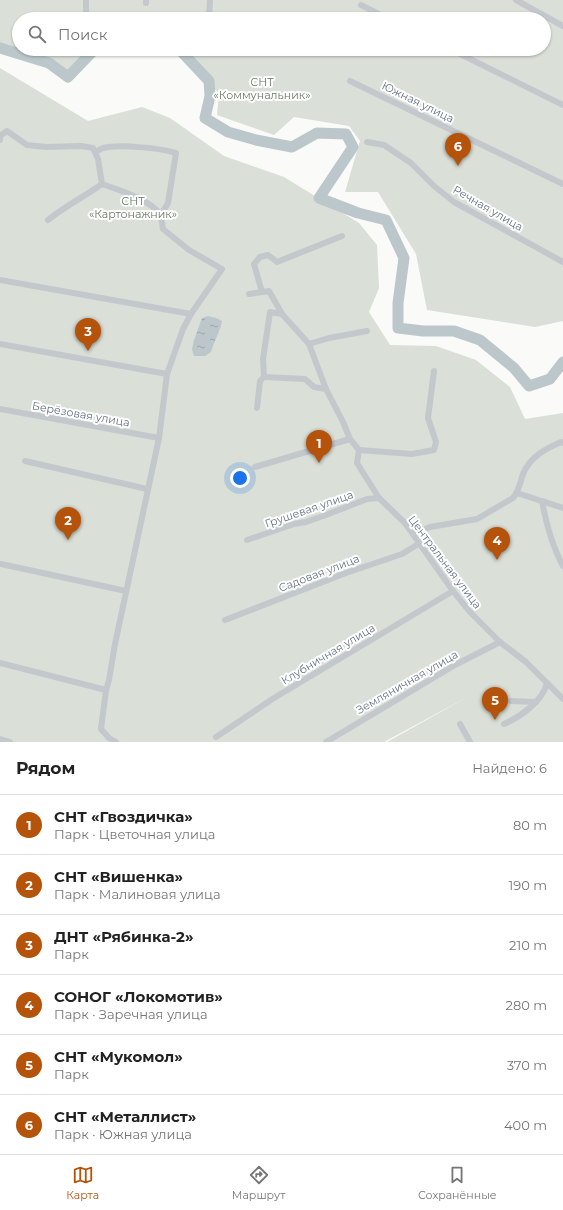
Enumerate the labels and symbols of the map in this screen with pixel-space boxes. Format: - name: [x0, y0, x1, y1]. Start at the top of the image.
- park label: СНТ «Коммунальник»: [214, 75, 310, 102]
- street label: Южная улица: [380, 78, 456, 126]
- pin: 6: [445, 133, 471, 166]
- street label: Речная улица: [450, 182, 526, 234]
- park label: СНТ «Картонажник»: [89, 194, 177, 221]
- pin: 3: [75, 318, 101, 351]
- street label: Берёзовая улица: [31, 399, 131, 429]
- pin: 1: [306, 430, 332, 463]
- your location: [230, 468, 250, 488]
- street label: Грушевая улица: [263, 487, 355, 531]
- pin: 2: [55, 507, 81, 540]
- street label: Центральная улица: [405, 513, 485, 611]
- pin: 4: [484, 527, 510, 560]
- street label: Садовая улица: [277, 551, 361, 595]
- street label: Клубничная улица: [278, 620, 378, 688]
- street label: Земляничная улица: [354, 647, 460, 717]
- pin: 5: [482, 687, 508, 720]

